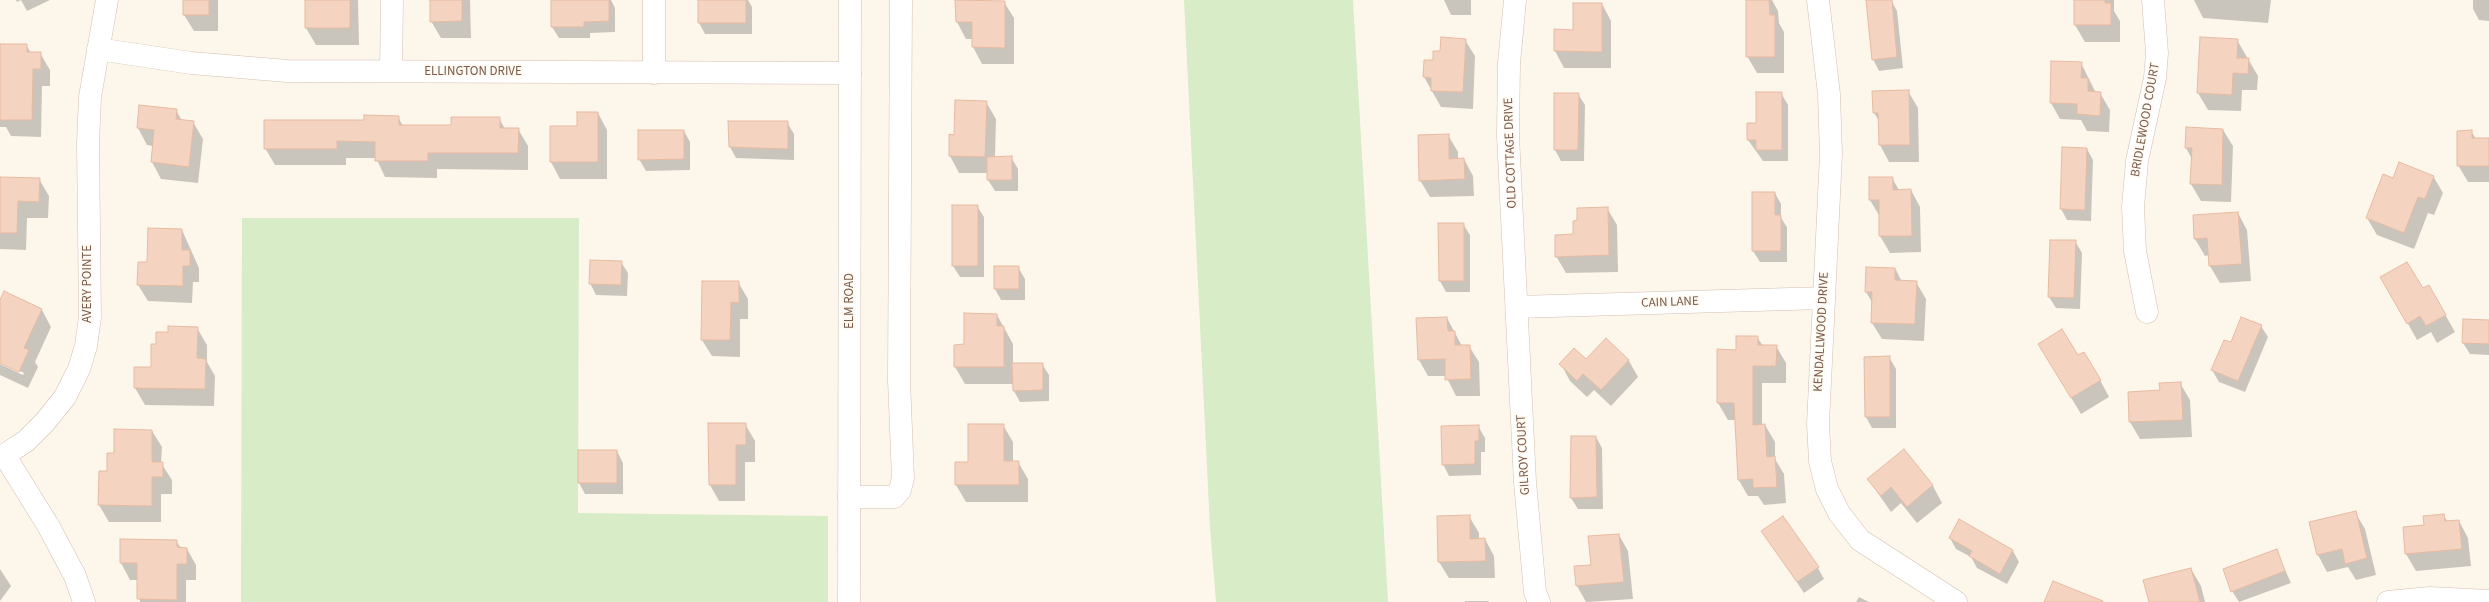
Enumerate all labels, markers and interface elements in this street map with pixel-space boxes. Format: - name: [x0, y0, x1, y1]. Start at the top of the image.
- street label: BRIDLEWOOD COURT: [2128, 62, 2164, 178]
- street label: ELLINGTON DRIVE: [424, 64, 522, 80]
- street label: OLD COTTAGE DRIVE: [1501, 97, 1521, 209]
- street label: AVERY POINTE: [80, 245, 96, 323]
- street label: KENDALLWOOD DRIVE: [1811, 272, 1833, 392]
- street label: ELM ROAD: [842, 273, 858, 329]
- street label: CAIN LANE: [1641, 294, 1699, 312]
- street label: GILROY COURT: [1514, 414, 1534, 496]

